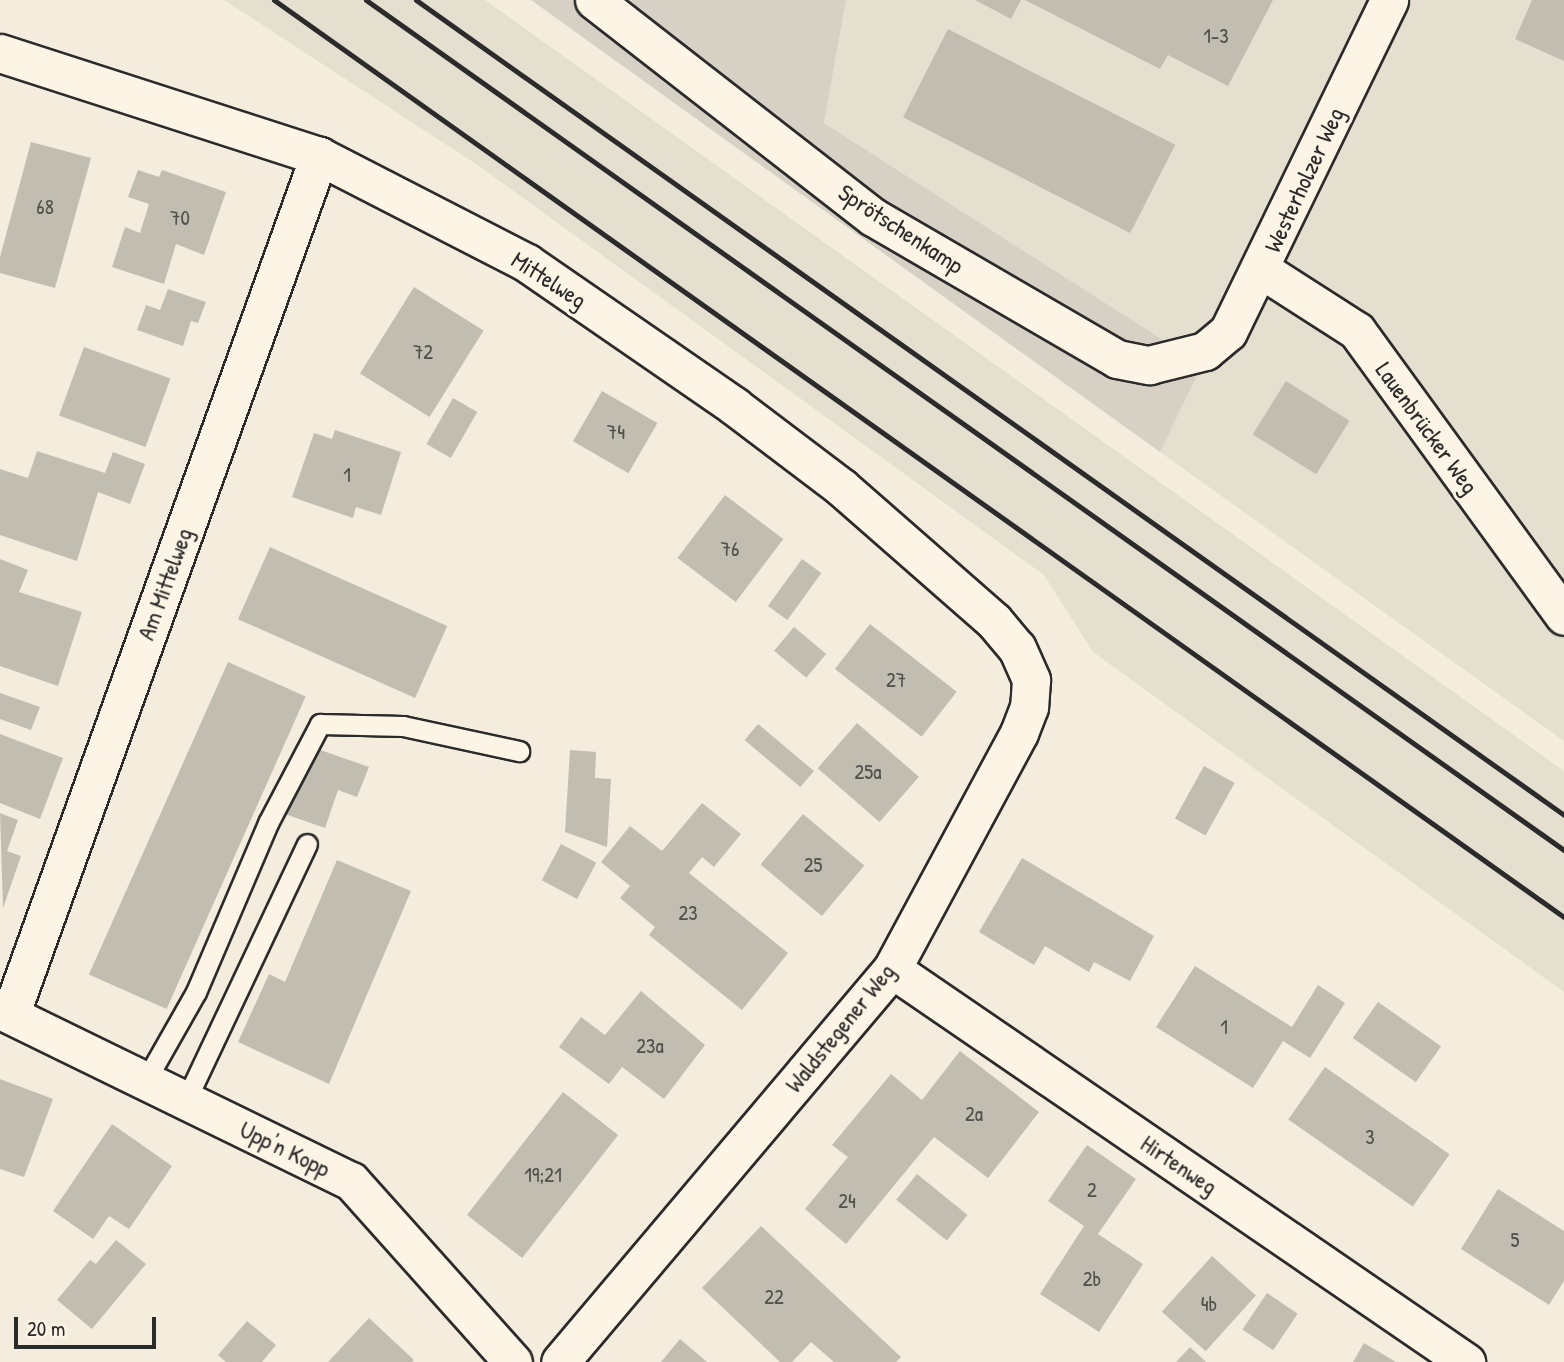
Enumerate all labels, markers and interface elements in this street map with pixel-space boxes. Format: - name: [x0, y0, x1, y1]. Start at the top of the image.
- house number: 1-3: [1203, 23, 1229, 49]
- street label: Westerholzer Weg: [1258, 103, 1350, 257]
- street label: Sprötschenkamp: [833, 178, 969, 280]
- house number: 68: [36, 194, 54, 220]
- house number: 70: [170, 205, 190, 231]
- street label: Mittelweg: [506, 245, 592, 315]
- house number: 72: [413, 339, 433, 365]
- street label: Lauenbrücker Weg: [1370, 357, 1484, 499]
- house number: 74: [607, 419, 625, 445]
- house number: 1: [343, 462, 351, 488]
- street label: Am Mittelweg: [131, 524, 199, 644]
- house number: 76: [721, 536, 739, 562]
- house number: 27: [886, 667, 906, 693]
- house number: 25a: [855, 759, 881, 785]
- house number: 25: [804, 852, 822, 878]
- house number: 23: [678, 900, 698, 926]
- street label: Waldstegener Weg: [779, 958, 901, 1098]
- house number: 1: [1220, 1014, 1228, 1040]
- house number: 23a: [636, 1033, 664, 1059]
- house number: 2a: [965, 1101, 983, 1127]
- street label: Upp'n Kopp: [235, 1115, 335, 1183]
- house number: 3: [1365, 1124, 1375, 1150]
- street label: Hirtenweg: [1135, 1129, 1223, 1201]
- house number: 19;21: [524, 1162, 562, 1188]
- house number: 2: [1087, 1177, 1097, 1203]
- house number: 24: [838, 1188, 856, 1214]
- house number: 5: [1511, 1227, 1519, 1253]
- house number: 2b: [1083, 1266, 1101, 1292]
- house number: 22: [764, 1284, 784, 1310]
- house number: 4b: [1201, 1291, 1217, 1317]
- scale bar: [18, 1302, 159, 1346]
- text: 20 m: [27, 1314, 65, 1343]

